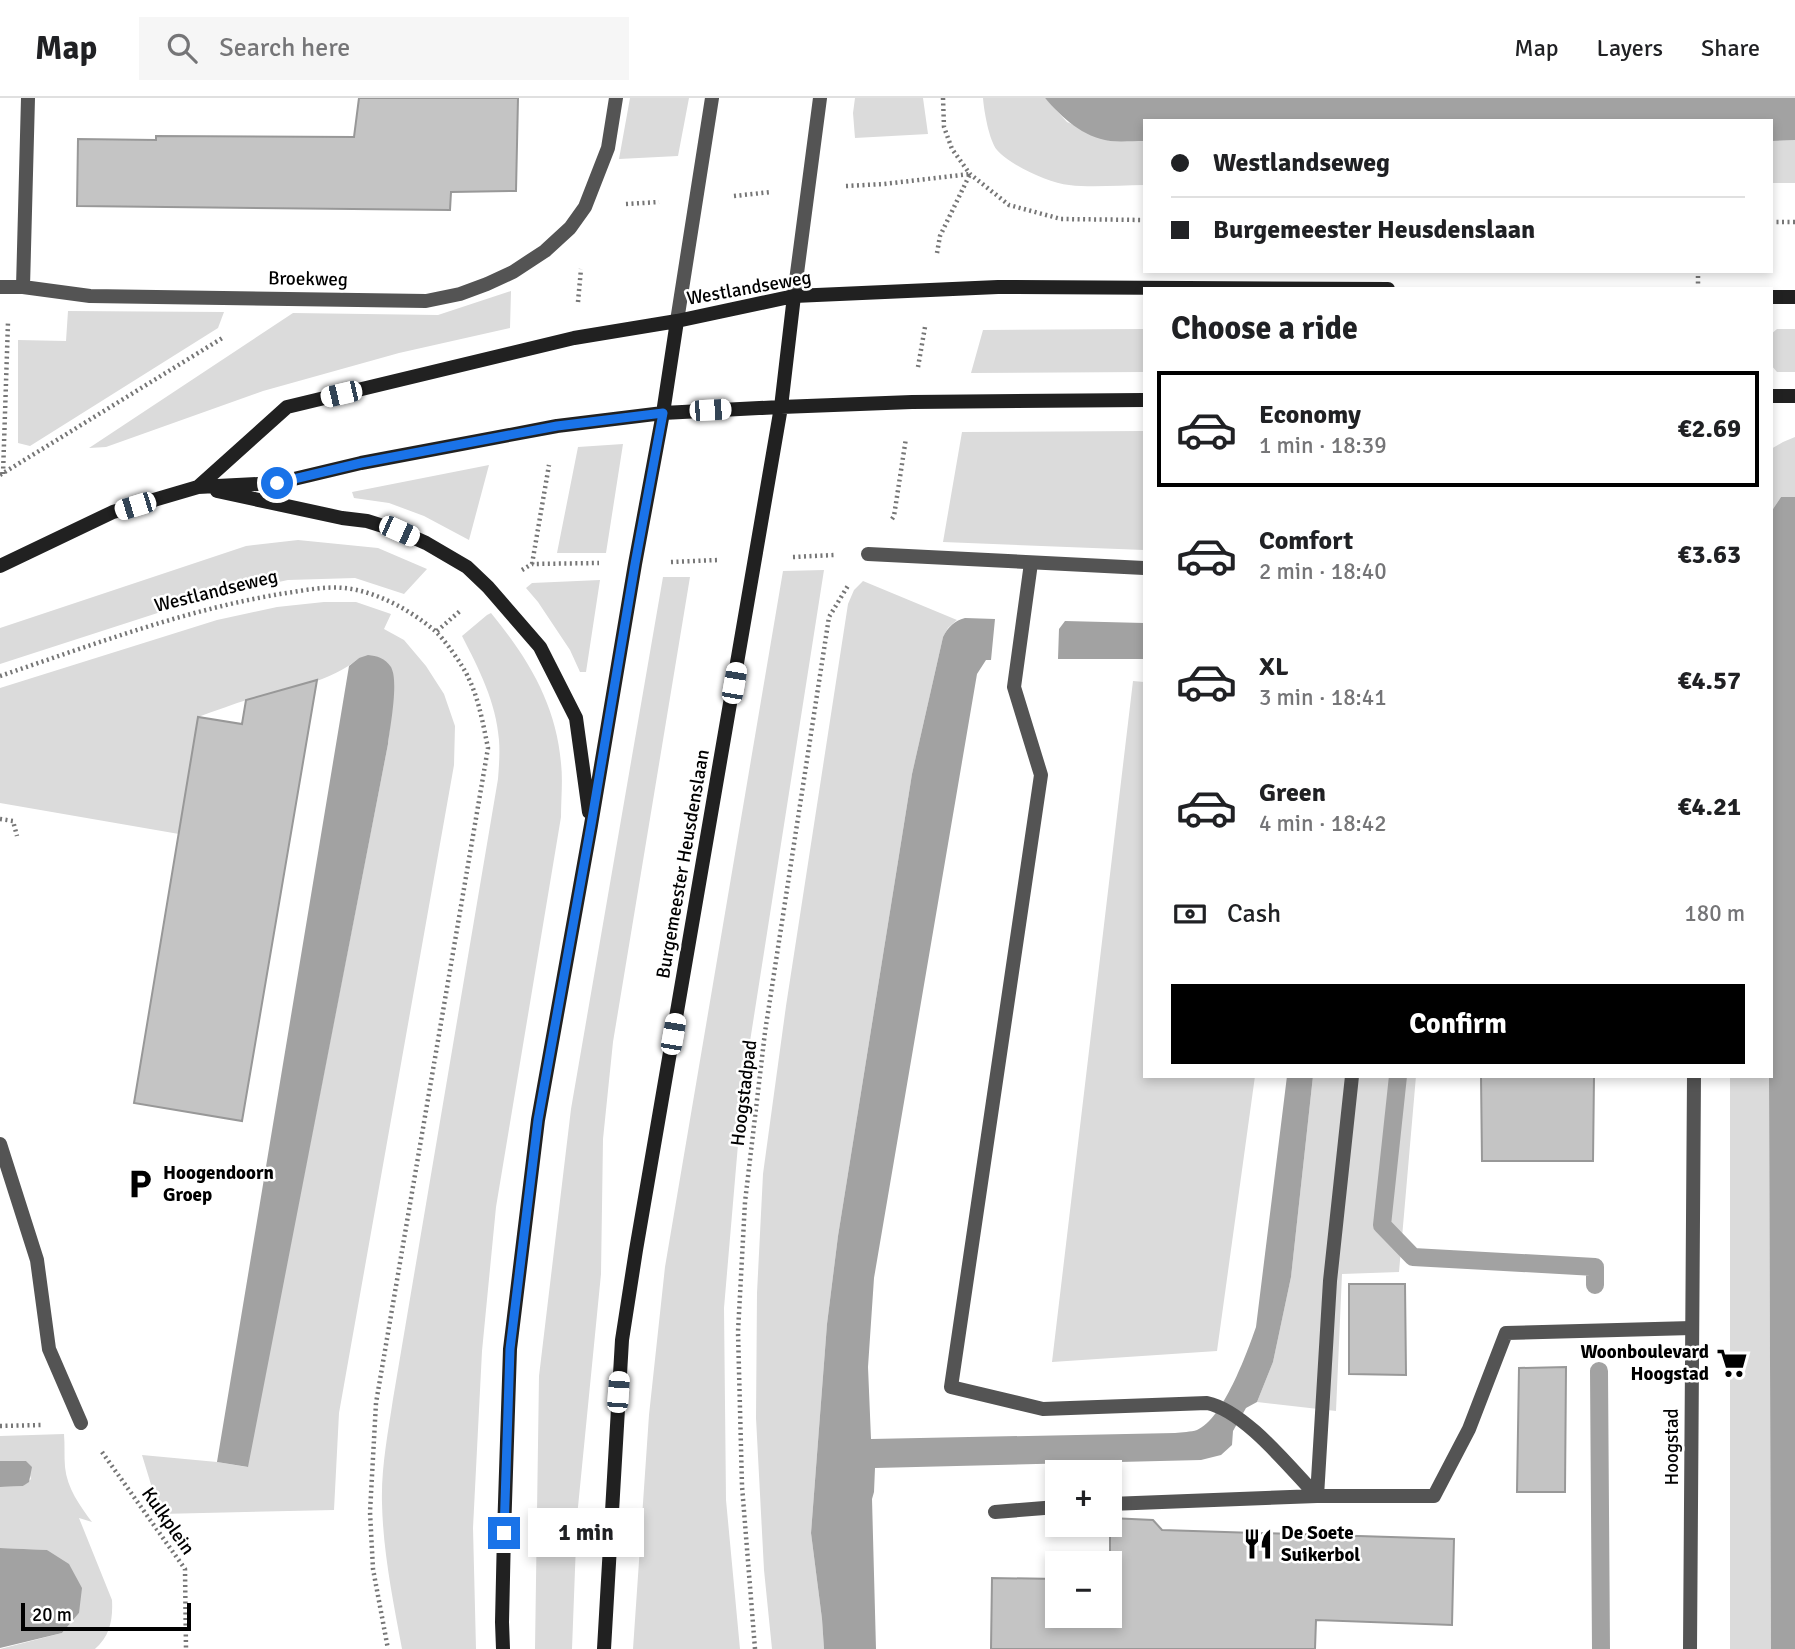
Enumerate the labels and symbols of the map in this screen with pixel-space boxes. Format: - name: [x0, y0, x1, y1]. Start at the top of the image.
- street label: Westlandseweg: [685, 265, 813, 311]
- street label: Broekweg: [268, 266, 348, 292]
- car: [319, 379, 364, 409]
- car: [689, 398, 732, 422]
- route start: [261, 467, 293, 499]
- car: [112, 490, 159, 522]
- car: [376, 513, 423, 549]
- street label: Westlandseweg: [152, 564, 280, 618]
- car: [721, 660, 748, 706]
- street label: Burgemeester Heusdenslaan: [651, 747, 715, 981]
- car: [660, 1011, 687, 1057]
- street label: Hoogstadpad: [726, 1038, 762, 1148]
- place label: Hoogendoorn Groep: [163, 1161, 274, 1207]
- parking icon: Hoogendoorn Groep: [123, 1167, 157, 1201]
- place label: Woonboulevard Hoogstad: [1580, 1340, 1709, 1386]
- supermarket icon: Woonboulevard Hoogstad: [1715, 1346, 1749, 1380]
- car: [607, 1370, 630, 1414]
- street label: Hoogstad: [1660, 1408, 1684, 1486]
- street label: Kulkplein: [136, 1483, 200, 1559]
- callout: 1 min: [528, 1508, 644, 1558]
- route end: [488, 1517, 520, 1549]
- place label: De Soete Suikerbol: [1281, 1521, 1360, 1567]
- restaurant icon: De Soete Suikerbol: [1241, 1527, 1275, 1561]
- scale bar: [21, 1600, 191, 1632]

